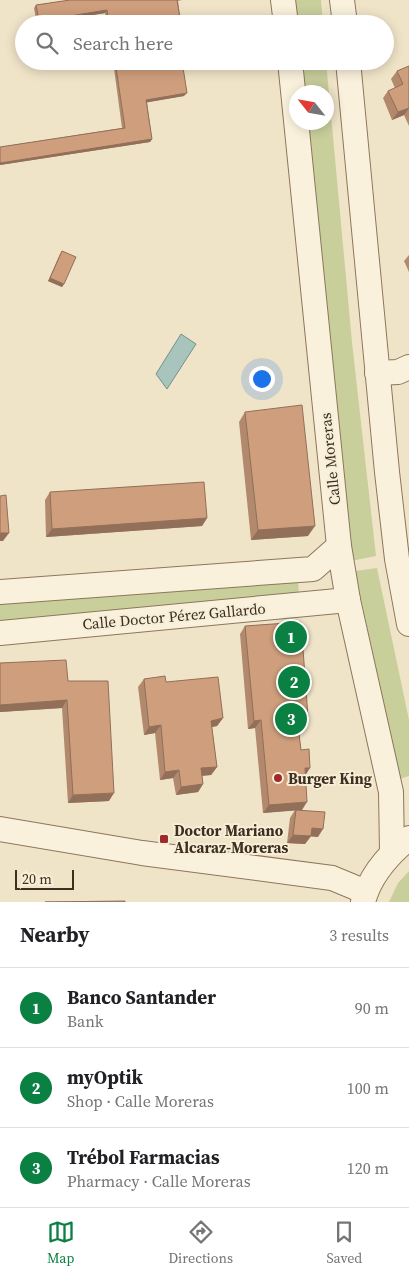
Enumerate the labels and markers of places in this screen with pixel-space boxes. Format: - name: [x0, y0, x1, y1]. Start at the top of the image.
- pin: 1: [275, 618, 307, 656]
- pin: 2: [278, 663, 310, 701]
- pin: 3: [275, 700, 307, 738]
- place label: Burger King: [288, 768, 372, 789]
- marker: Burger King: [272, 772, 284, 784]
- place label: Doctor Mariano Alcaraz-Moreras: [174, 820, 289, 858]
- marker: Doctor Mariano Alcaraz-Moreras: [158, 833, 170, 845]

